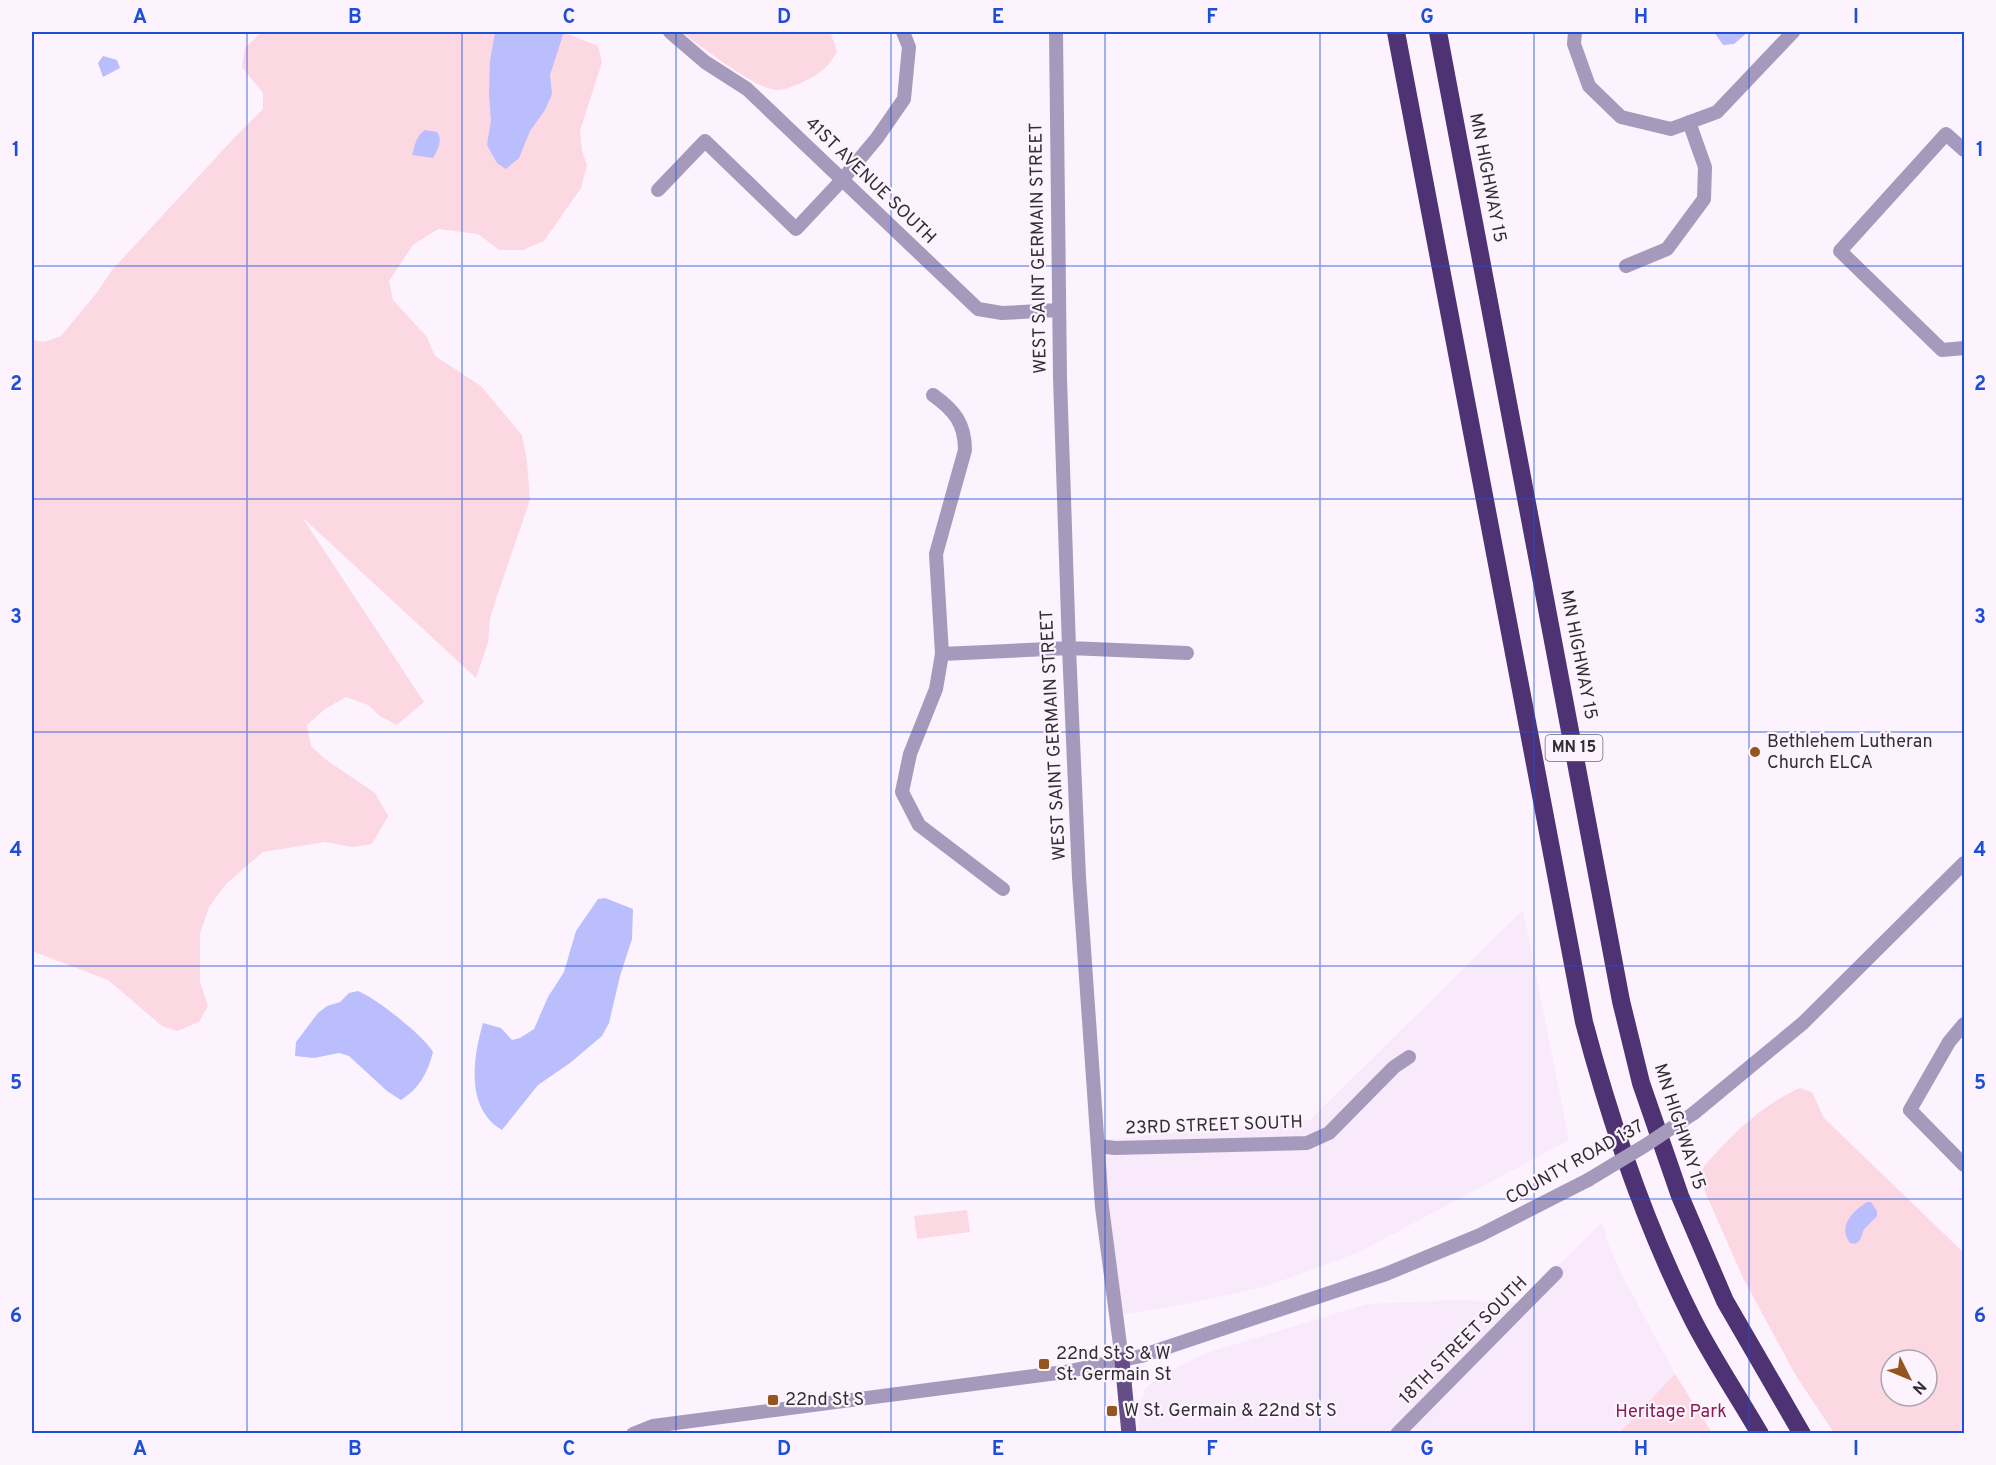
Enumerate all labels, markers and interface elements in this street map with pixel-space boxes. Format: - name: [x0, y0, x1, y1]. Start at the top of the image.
- text: A: [133, 5, 147, 31]
- text: B: [348, 5, 362, 31]
- text: C: [563, 5, 575, 31]
- text: D: [777, 5, 791, 31]
- text: E: [992, 5, 1004, 31]
- text: F: [1206, 5, 1218, 31]
- text: G: [1420, 5, 1434, 31]
- text: H: [1634, 5, 1648, 31]
- text: I: [1853, 5, 1859, 31]
- street label: MN HIGHWAY 15: [1463, 111, 1511, 245]
- street label: 41ST AVENUE SOUTH: [800, 112, 940, 250]
- street label: WEST SAINT GERMAIN STREET: [1025, 122, 1053, 374]
- text: 1: [12, 138, 20, 164]
- text: 1: [1976, 138, 1984, 164]
- text: 2: [10, 372, 22, 398]
- text: 2: [1974, 372, 1986, 398]
- street label: MN HIGHWAY 15: [1554, 588, 1602, 722]
- text: 3: [10, 605, 22, 631]
- text: 3: [1974, 605, 1986, 631]
- street label: WEST SAINT GERMAIN STREET: [1036, 609, 1072, 861]
- place label: Bethlehem Lutheran Church ELCA: [1767, 731, 1933, 775]
- road number: MN 15: [1546, 735, 1602, 761]
- marker: Bethlehem Lutheran Church ELCA: [1748, 745, 1762, 759]
- text: 4: [10, 838, 22, 864]
- text: 4: [1974, 838, 1986, 864]
- street label: MN HIGHWAY 15: [1648, 1061, 1710, 1193]
- text: 5: [10, 1071, 22, 1097]
- text: 5: [1974, 1071, 1986, 1097]
- street label: 23RD STREET SOUTH: [1125, 1111, 1303, 1141]
- street label: COUNTY ROAD 137: [1502, 1116, 1648, 1210]
- street label: 18TH STREET SOUTH: [1395, 1272, 1533, 1410]
- text: 6: [10, 1304, 22, 1330]
- text: 6: [1974, 1304, 1986, 1330]
- place label: 22nd St S & W St. Germain St: [1056, 1343, 1172, 1387]
- north arrow: [1879, 1348, 1939, 1408]
- marker: 22nd St S & W St. Germain St: [1037, 1357, 1051, 1371]
- text: N: [1907, 1376, 1930, 1398]
- place label: 22nd St S: [785, 1389, 864, 1412]
- marker: 22nd St S: [766, 1393, 780, 1407]
- place label: W St. Germain & 22nd St S: [1124, 1400, 1337, 1423]
- park label: Heritage Park: [1615, 1401, 1727, 1424]
- marker: W St. Germain & 22nd St S: [1105, 1404, 1119, 1418]
- text: A: [133, 1437, 147, 1463]
- text: B: [348, 1437, 362, 1463]
- text: C: [563, 1437, 575, 1463]
- text: D: [777, 1437, 791, 1463]
- text: E: [992, 1437, 1004, 1463]
- text: F: [1206, 1437, 1218, 1463]
- text: G: [1420, 1437, 1434, 1463]
- text: H: [1634, 1437, 1648, 1463]
- text: I: [1853, 1437, 1859, 1463]

